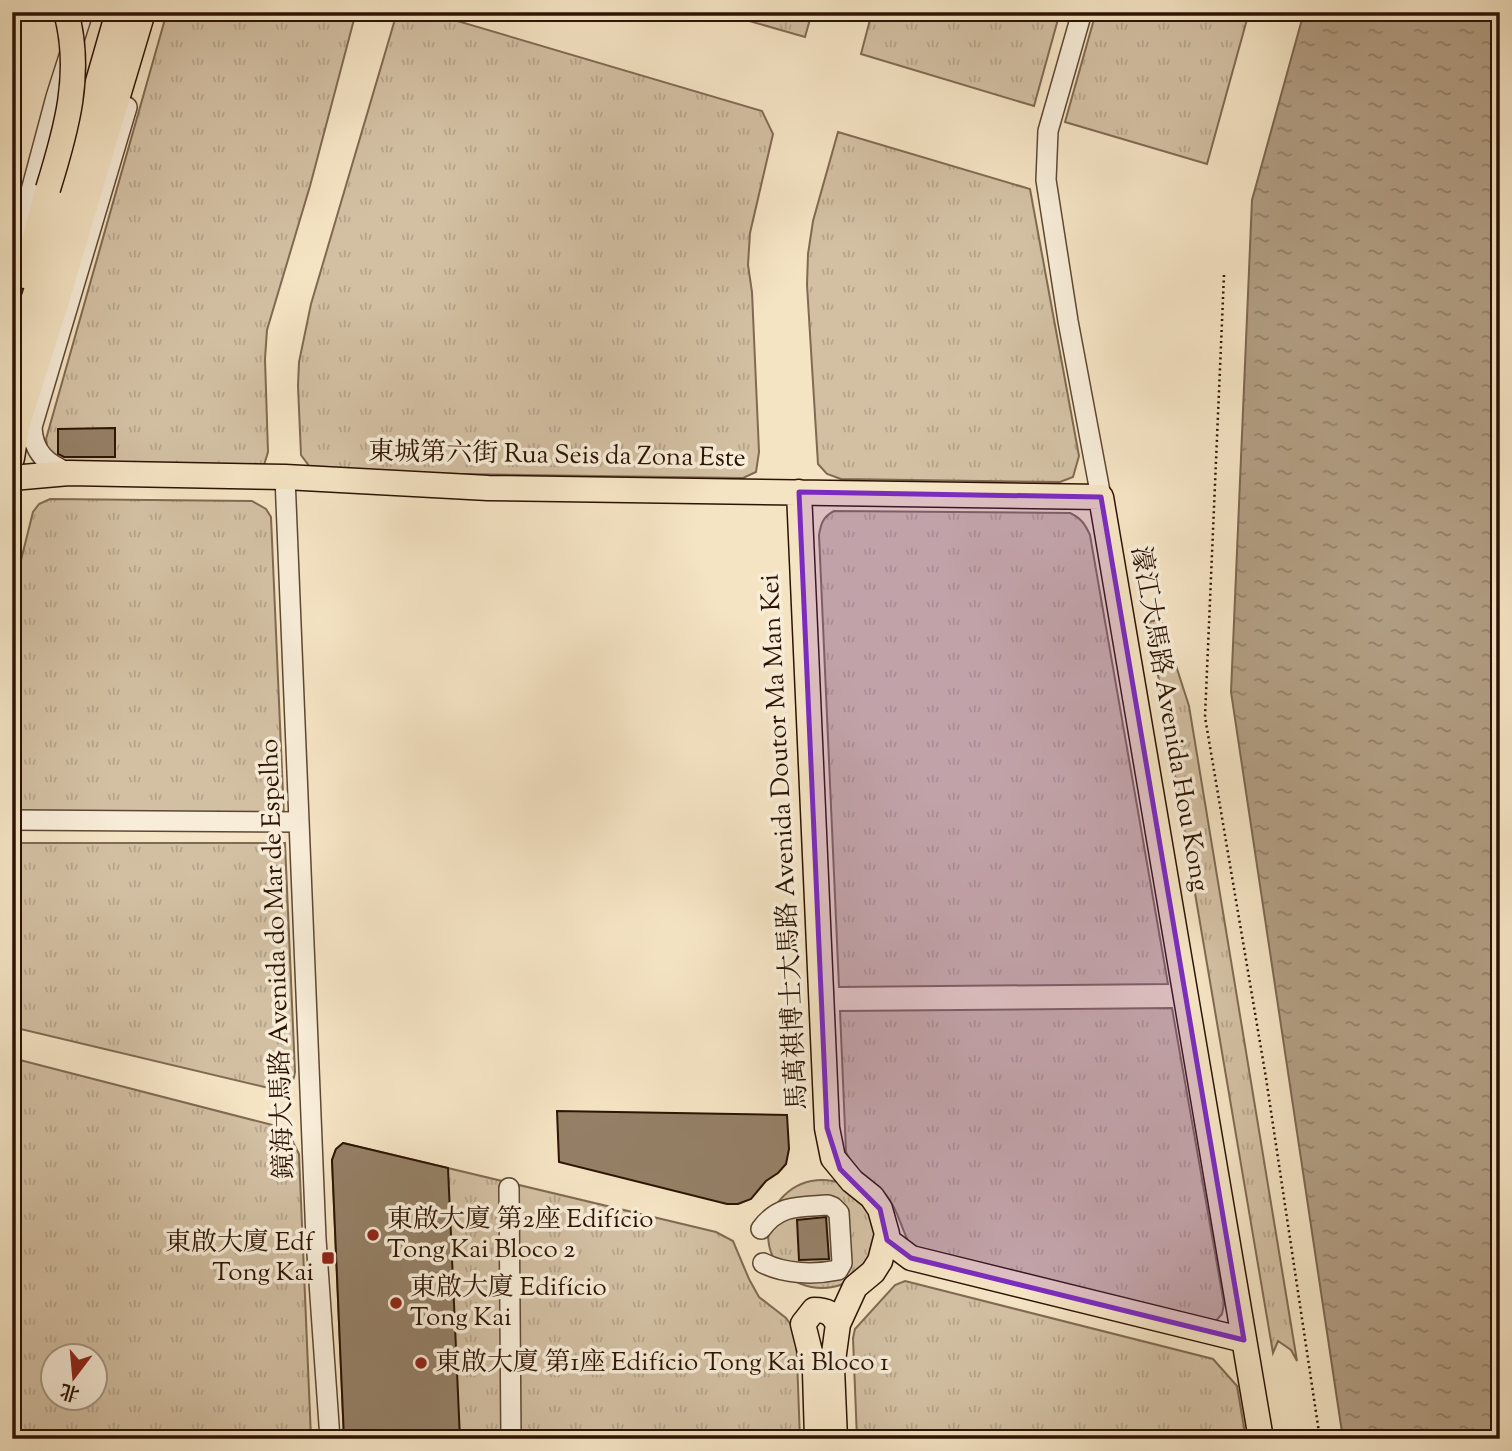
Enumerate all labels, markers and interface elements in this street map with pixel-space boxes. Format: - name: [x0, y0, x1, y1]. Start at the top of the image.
- street label: 東城第六街 Rua Seis da Zona Este: [368, 434, 746, 478]
- street label: 濠江大馬路 Avenida Hou Kong: [1120, 543, 1218, 895]
- street label: 馬萬祺博士大馬路 Avenida Doutor Ma Man Kei: [752, 573, 818, 1111]
- street label: 鏡海大馬路 Avenida do Mar de Espelho: [252, 738, 304, 1180]
- place label: 東啟大廈 第2座 Edifício Tong Kai Bloco 2: [387, 1202, 653, 1269]
- place label: 東啟大廈 Edf Tong Kai: [165, 1225, 315, 1292]
- marker: 東啟大廈 第2座 Edifício Tong Kai Bloco 2: [365, 1227, 381, 1243]
- marker: 東啟大廈 Edf Tong Kai: [320, 1250, 336, 1266]
- place label: 東啟大廈 Edifício Tong Kai: [410, 1270, 607, 1337]
- marker: 東啟大廈 Edifício Tong Kai: [388, 1295, 404, 1311]
- north arrow: [38, 1342, 108, 1412]
- place label: 東啟大廈 第1座 Edifício Tong Kai Bloco 1: [435, 1345, 889, 1382]
- marker: 東啟大廈 第1座 Edifício Tong Kai Bloco 1: [413, 1355, 429, 1371]
- text: 北: [57, 1375, 83, 1407]

